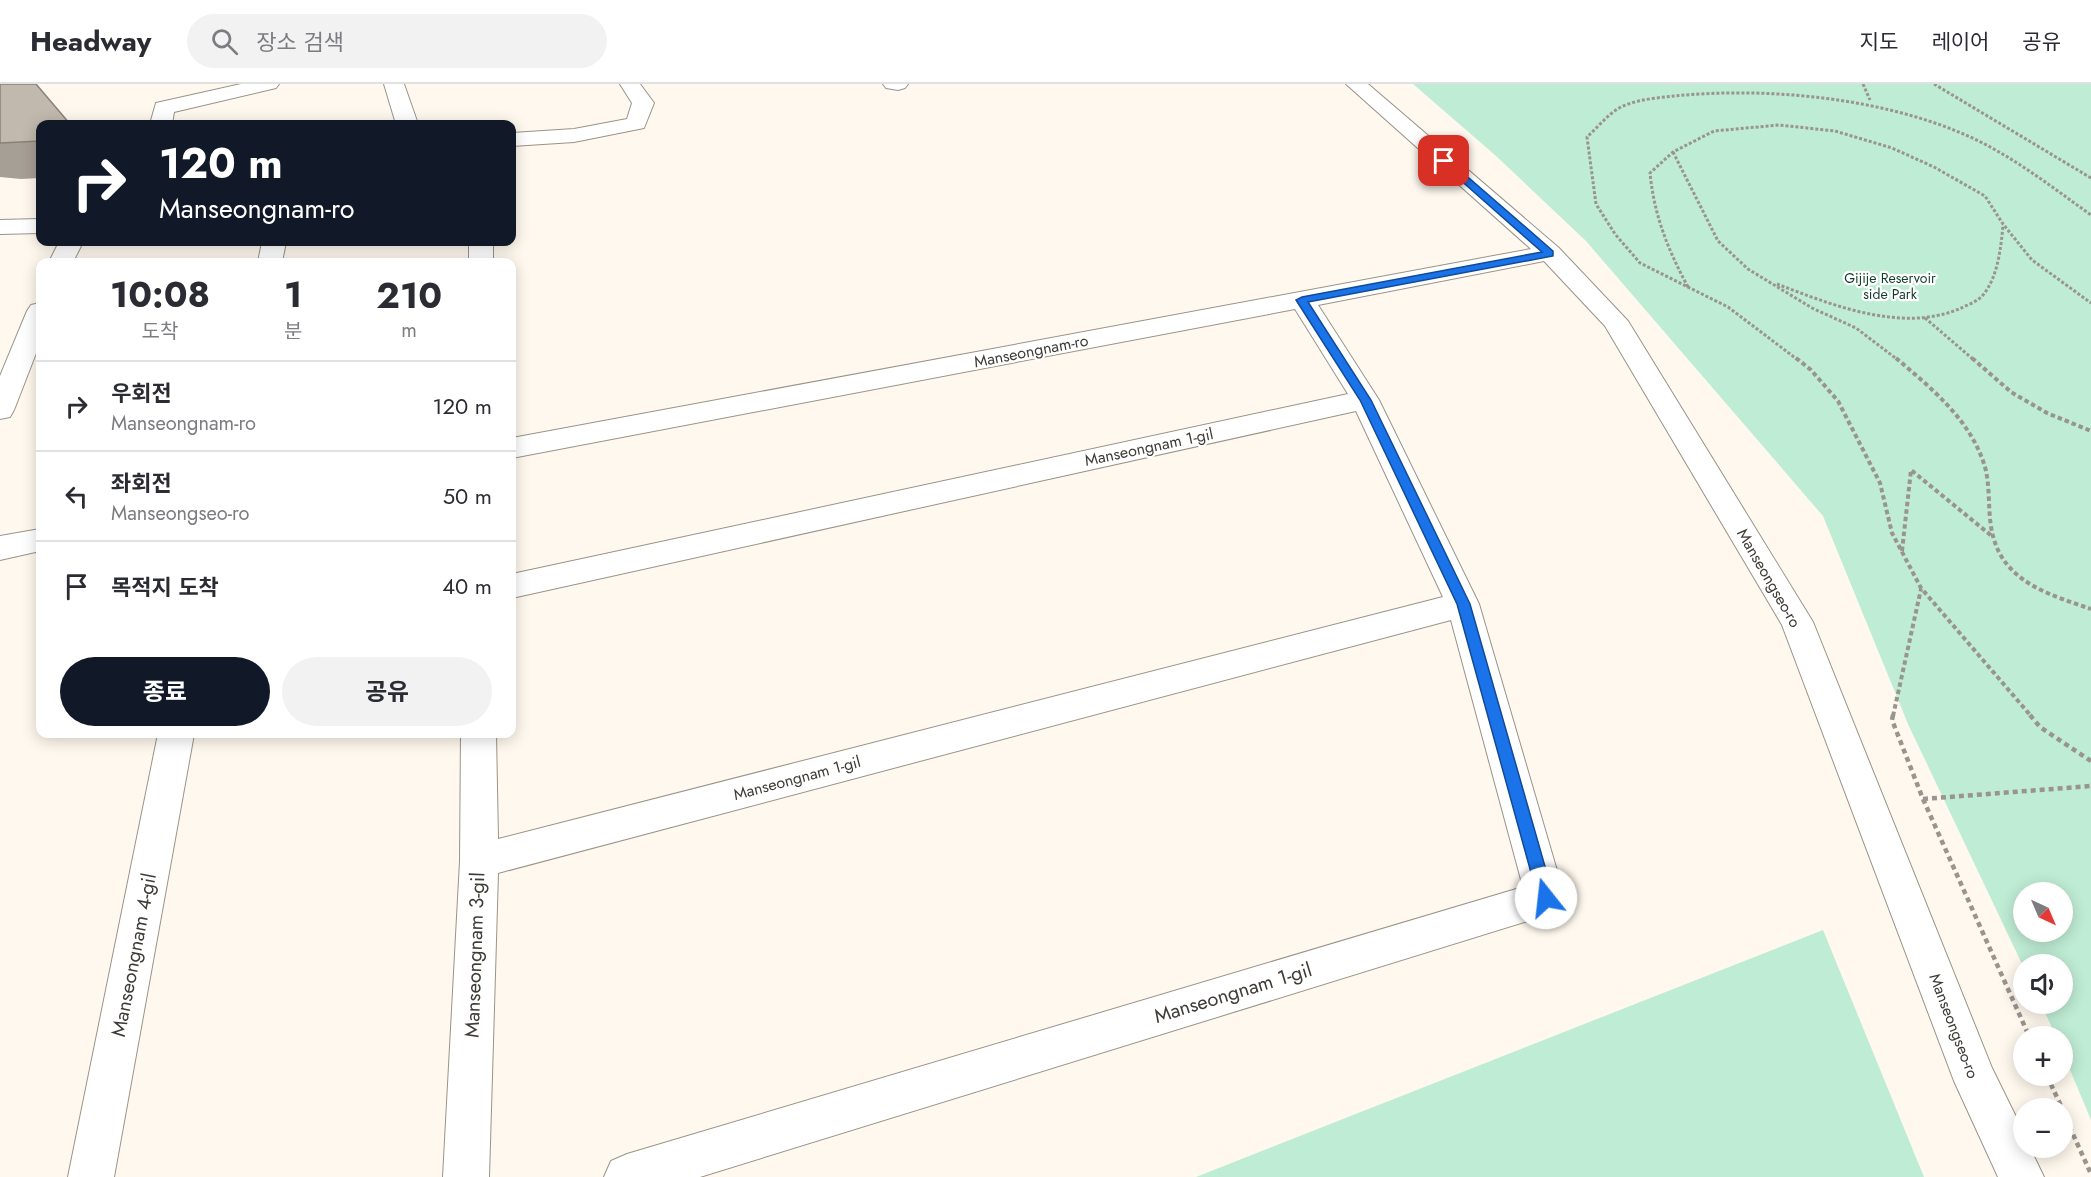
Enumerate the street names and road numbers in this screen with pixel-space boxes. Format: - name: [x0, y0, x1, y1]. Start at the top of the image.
- street label: Manseongnam-ro: [972, 329, 1090, 373]
- street label: Manseongnam 1-gil: [1083, 422, 1215, 472]
- street label: Manseongseo-ro: [1731, 524, 1807, 632]
- street label: Manseongnam 1-gil: [731, 750, 863, 806]
- street label: Manseongnam 4-gil: [104, 871, 164, 1039]
- street label: Manseongnam 3-gil: [458, 872, 492, 1038]
- street label: Manseongnam 1-gil: [1151, 955, 1315, 1031]
- street label: Manseongseo-ro: [1923, 970, 1985, 1082]

